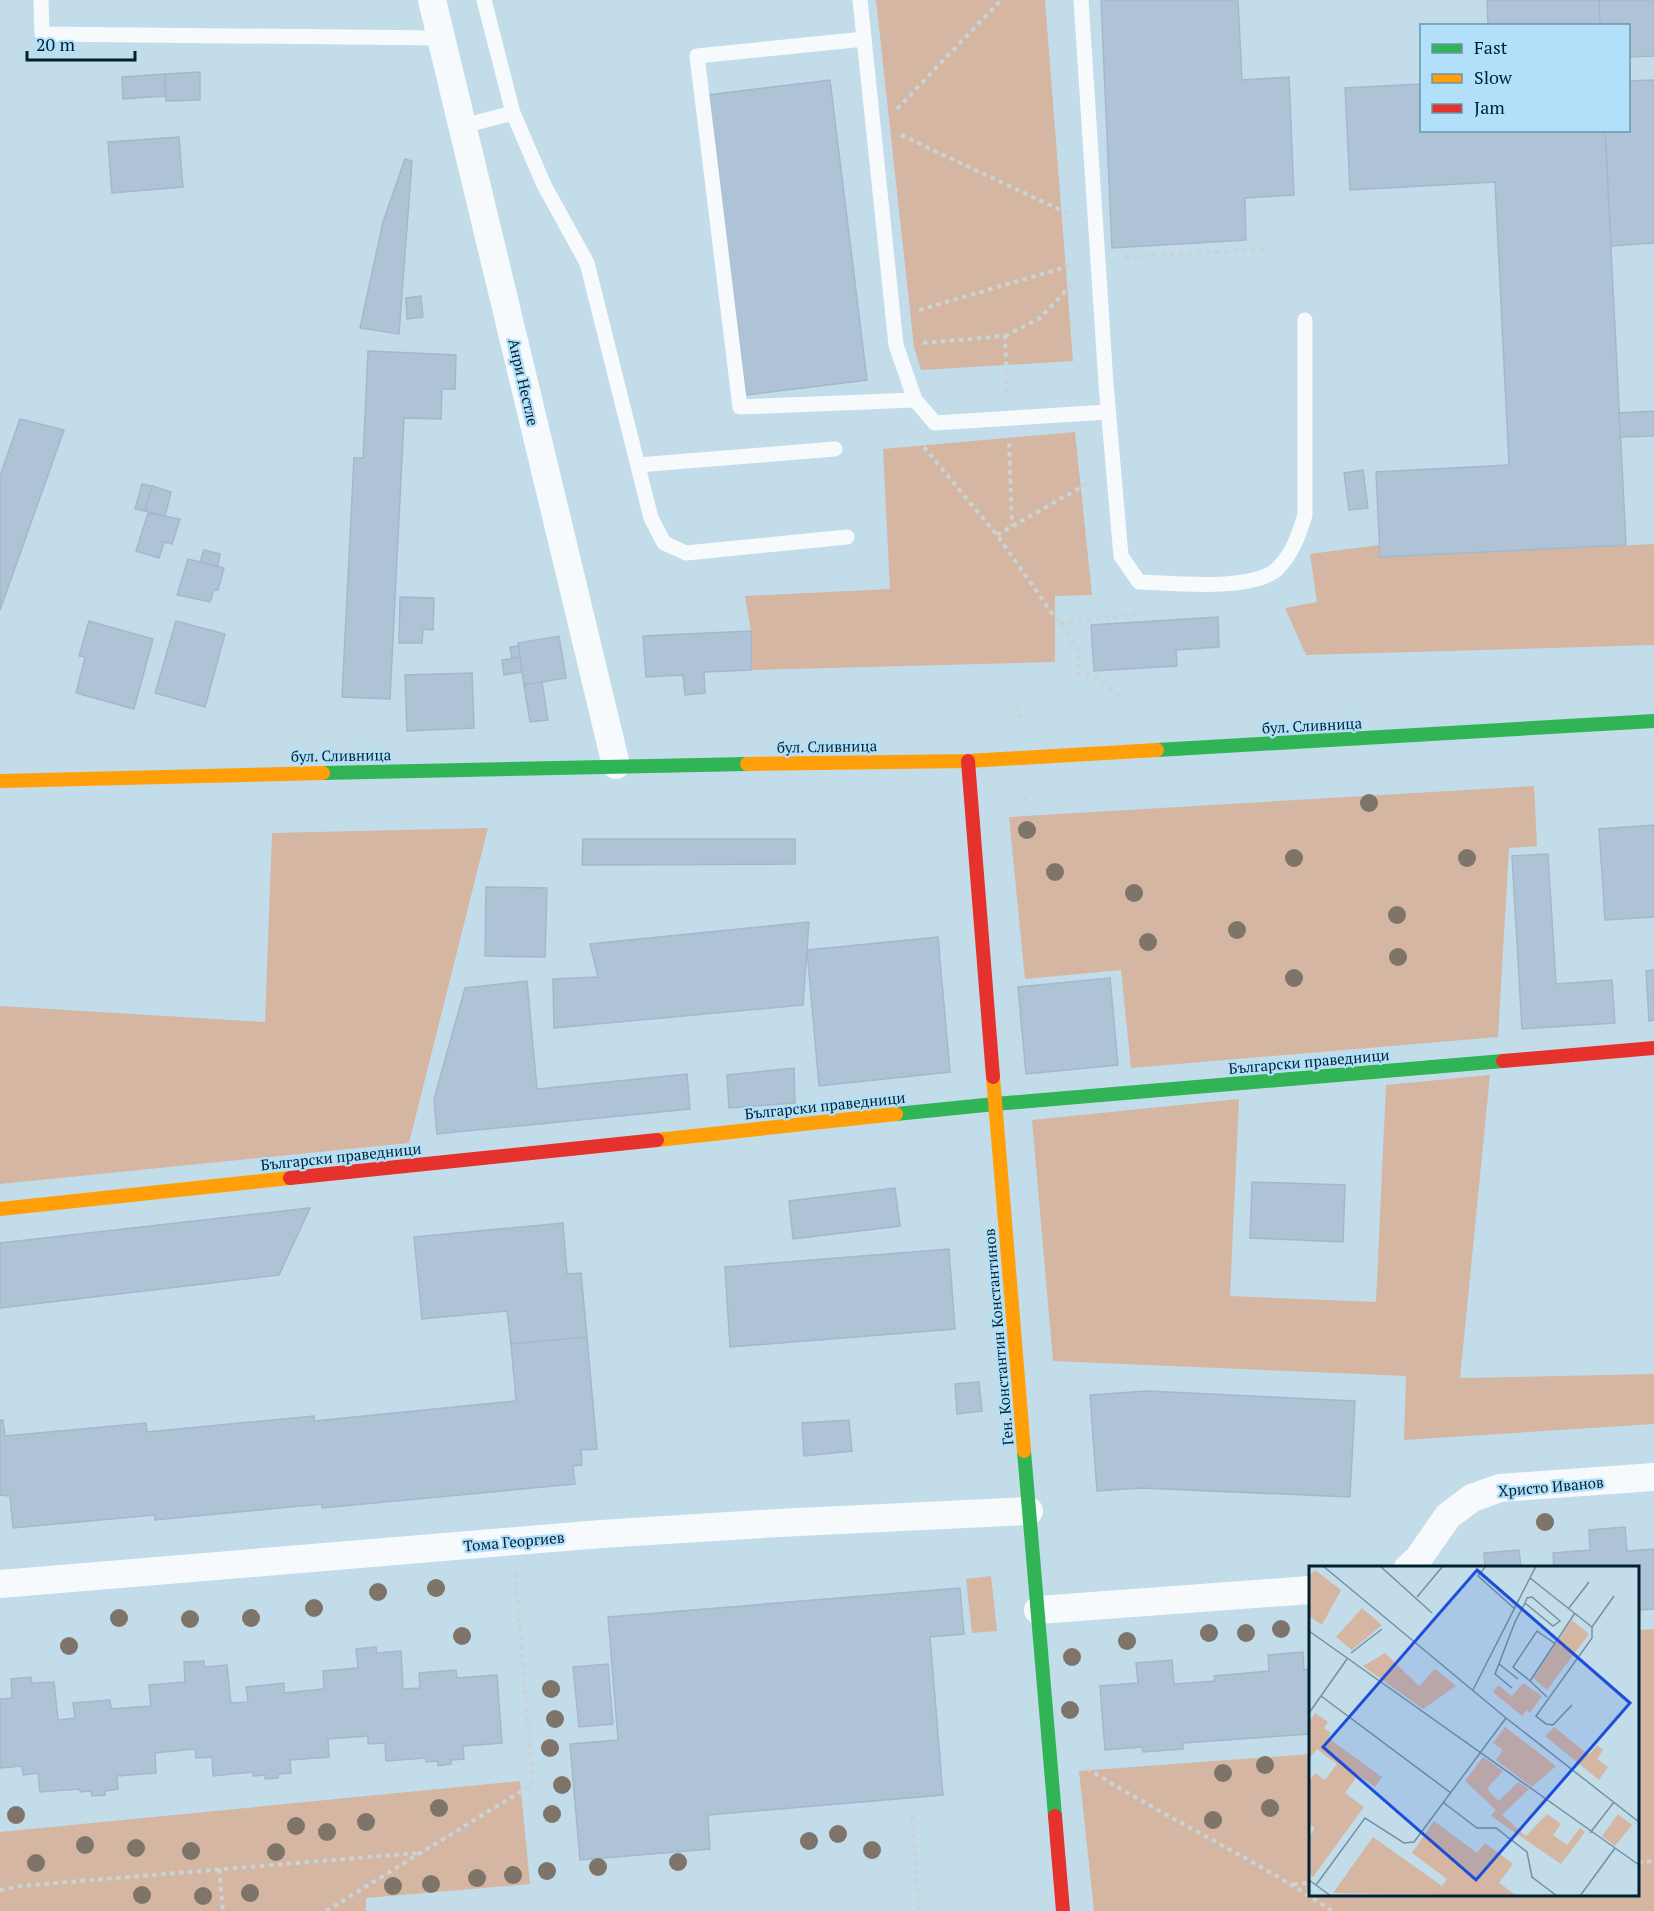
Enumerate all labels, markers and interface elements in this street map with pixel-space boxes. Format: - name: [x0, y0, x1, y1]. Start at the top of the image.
- scale bar: [27, 24, 135, 62]
- legend: [1420, 24, 1630, 132]
- text: 20 m: [36, 32, 76, 56]
- text: Fast: [1474, 35, 1508, 59]
- text: Slow: [1474, 65, 1513, 89]
- text: Jam: [1474, 95, 1505, 119]
- street label: Анри Нестле: [504, 337, 544, 427]
- street label: бул. Сливница: [1261, 712, 1363, 738]
- street label: бул. Сливница: [777, 735, 878, 757]
- street label: бул. Сливница: [291, 744, 392, 766]
- street label: Български праведници: [1228, 1044, 1390, 1078]
- street label: Български праведници: [744, 1087, 906, 1123]
- street label: Български праведници: [260, 1138, 422, 1174]
- street label: Ген. Константин Константинов: [979, 1228, 1017, 1446]
- street label: Христо Иванов: [1497, 1471, 1605, 1501]
- street label: Тома Георгиев: [463, 1527, 565, 1555]
- inset map: [1309, 1566, 1639, 1896]

